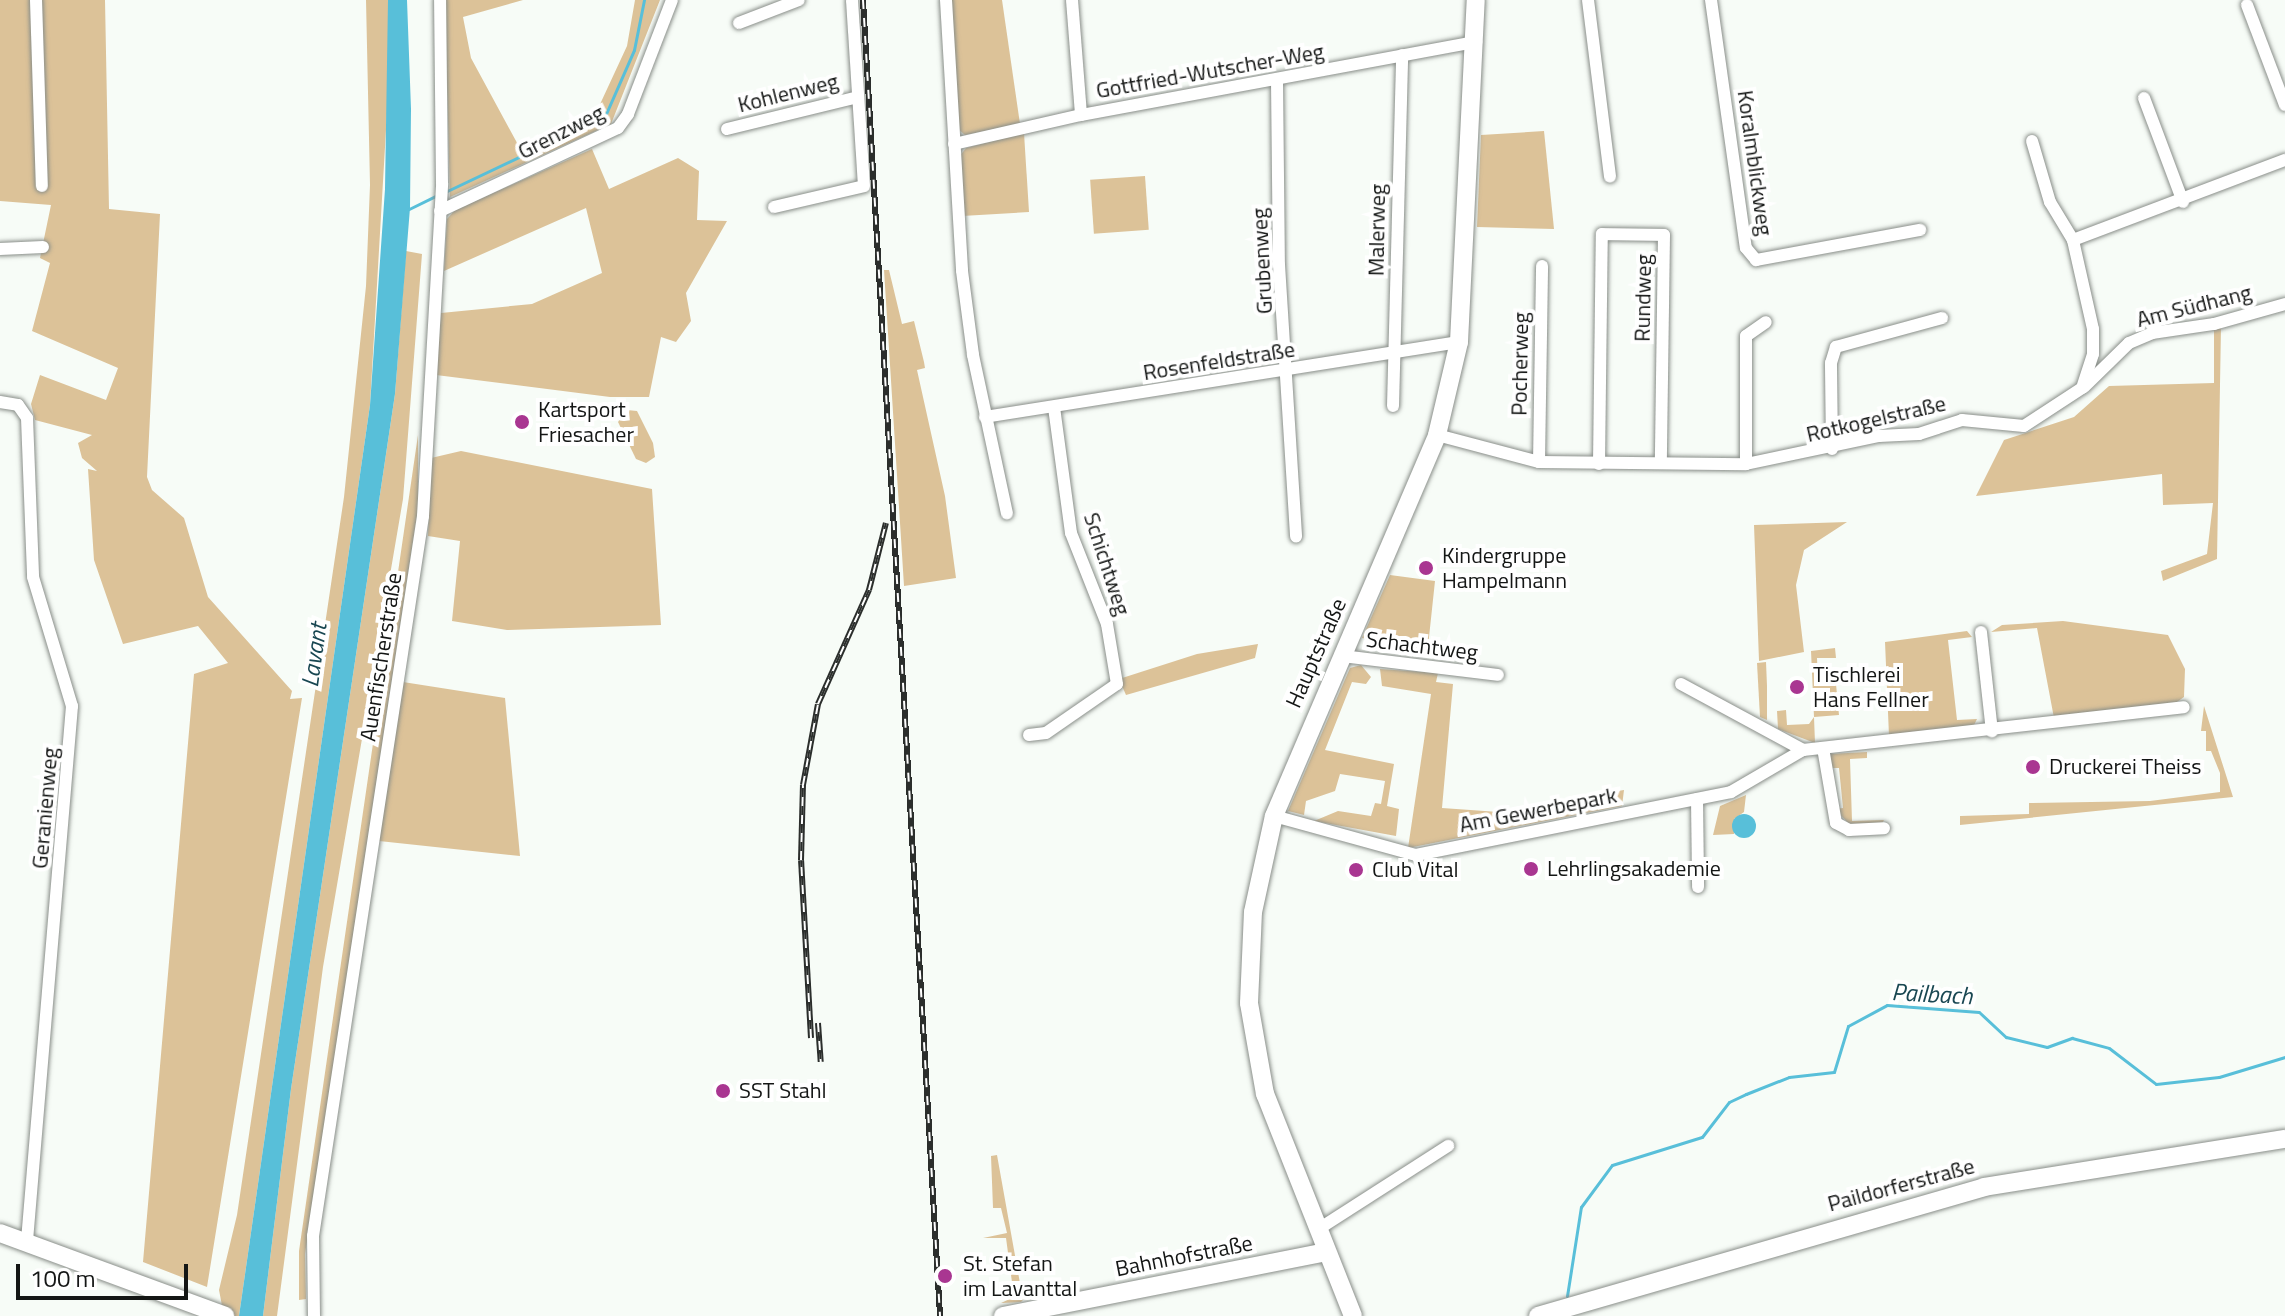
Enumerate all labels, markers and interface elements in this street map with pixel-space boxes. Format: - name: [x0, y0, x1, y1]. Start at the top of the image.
- street label: Gottfried-Wutscher-Weg: [1094, 38, 1326, 104]
- street label: Kohlenweg: [735, 68, 841, 118]
- street label: Koralmblickweg: [1732, 89, 1778, 237]
- street label: Grenzweg: [514, 99, 608, 165]
- street label: Malerweg: [1363, 184, 1391, 276]
- street label: Grubenweg: [1246, 207, 1278, 315]
- street label: Rundweg: [1629, 254, 1657, 342]
- street label: Am Südhang: [2134, 279, 2254, 333]
- street label: Pocherweg: [1506, 312, 1534, 416]
- street label: Rosenfeldstraße: [1141, 336, 1297, 386]
- street label: Rotkogelstraße: [1804, 390, 1948, 448]
- place label: Kartsport Friesacher: [538, 396, 634, 448]
- marker: Kartsport Friesacher: [513, 413, 531, 431]
- street label: Schichtweg: [1078, 509, 1136, 619]
- place label: Kindergruppe Hampelmann: [1442, 542, 1567, 594]
- marker: Kindergruppe Hampelmann: [1417, 559, 1435, 577]
- street label: Auenfischerstraße: [355, 571, 407, 743]
- street label: Hauptstraße: [1280, 594, 1352, 712]
- water label: Lavant: [295, 621, 333, 689]
- street label: Schachtweg: [1365, 626, 1479, 666]
- place label: Tischlerei Hans Fellner: [1813, 661, 1929, 712]
- marker: Tischlerei Hans Fellner: [1788, 678, 1806, 696]
- street label: Geranienweg: [27, 746, 63, 870]
- place label: Druckerei Theiss: [2049, 754, 2201, 780]
- marker: Druckerei Theiss: [2024, 758, 2042, 776]
- street label: Am Gewerbepark: [1457, 782, 1619, 838]
- place label: Lehrlingsakademie: [1547, 856, 1721, 882]
- place label: Club Vital: [1372, 857, 1459, 883]
- marker: Lehrlingsakademie: [1522, 860, 1540, 878]
- marker: Club Vital: [1347, 861, 1365, 879]
- water label: Pailbach: [1891, 978, 1973, 1010]
- place label: SST Stahl: [739, 1078, 827, 1104]
- marker: SST Stahl: [714, 1082, 732, 1100]
- street label: Paildorferstraße: [1825, 1153, 1977, 1217]
- street label: Bahnhofstraße: [1113, 1230, 1255, 1282]
- scale bar: [20, 1248, 192, 1298]
- place label: St. Stefan im Lavanttal: [963, 1250, 1077, 1302]
- text: 100 m: [30, 1260, 96, 1296]
- marker: St. Stefan im Lavanttal: [934, 1265, 956, 1287]

